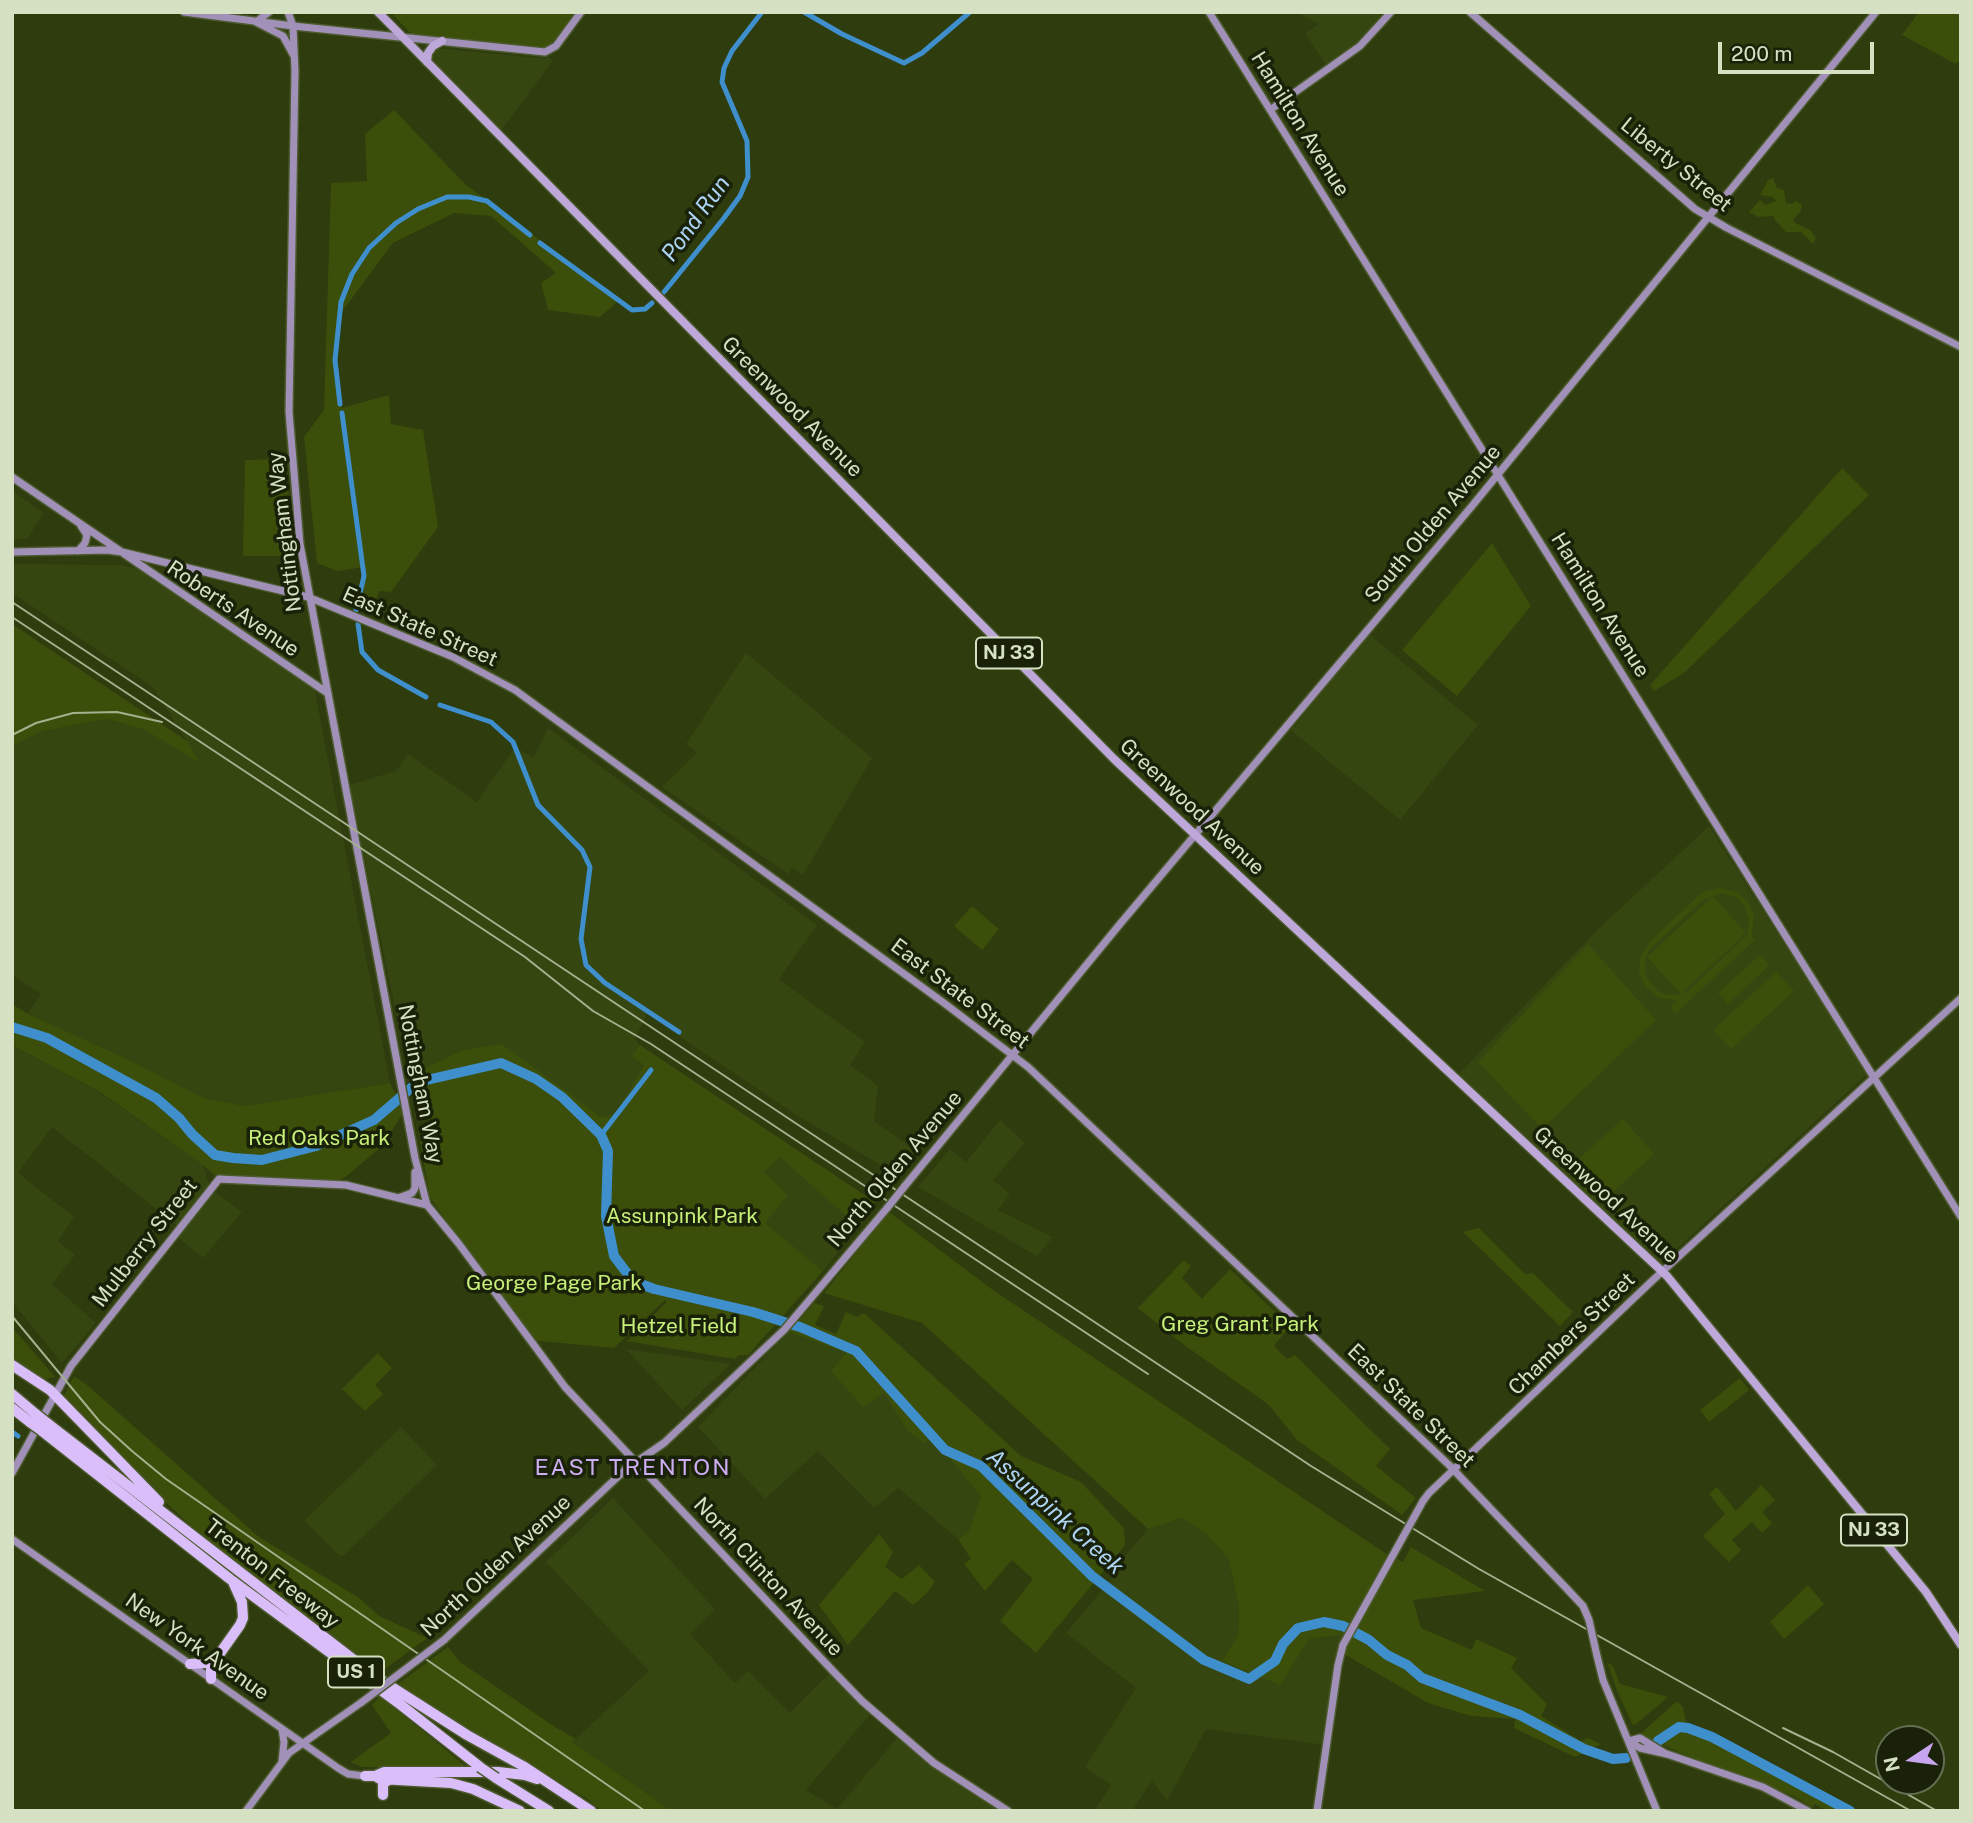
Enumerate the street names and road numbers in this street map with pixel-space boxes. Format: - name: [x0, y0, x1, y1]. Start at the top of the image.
- street label: Hamilton Avenue: [1245, 47, 1355, 201]
- street label: Liberty Street: [1615, 113, 1737, 217]
- street label: Greenwood Avenue: [716, 331, 868, 483]
- street label: South Olden Avenue: [1360, 440, 1506, 608]
- street label: Nottingham Way: [263, 450, 307, 614]
- street label: Hamilton Avenue: [1545, 528, 1655, 682]
- street label: Roberts Avenue: [162, 555, 304, 663]
- street label: East State Street: [339, 581, 501, 673]
- road number: NJ 33: [976, 638, 1042, 668]
- street label: Greenwood Avenue: [1114, 733, 1270, 881]
- street label: East State Street: [886, 934, 1034, 1054]
- street label: Nottingham Way: [392, 1002, 448, 1166]
- street label: North Olden Avenue: [822, 1086, 968, 1252]
- street label: Greenwood Avenue: [1528, 1121, 1684, 1269]
- street label: Mulberry Street: [87, 1174, 203, 1312]
- street label: Chambers Street: [1504, 1267, 1640, 1401]
- street label: East State Street: [1342, 1339, 1480, 1473]
- street label: North Olden Avenue: [416, 1490, 576, 1642]
- street label: North Clinton Avenue: [688, 1492, 848, 1662]
- street label: Trenton Freeway: [200, 1514, 344, 1634]
- road number: NJ 33: [1841, 1514, 1907, 1546]
- street label: New York Avenue: [120, 1588, 274, 1706]
- road number: US 1: [328, 1656, 384, 1688]

